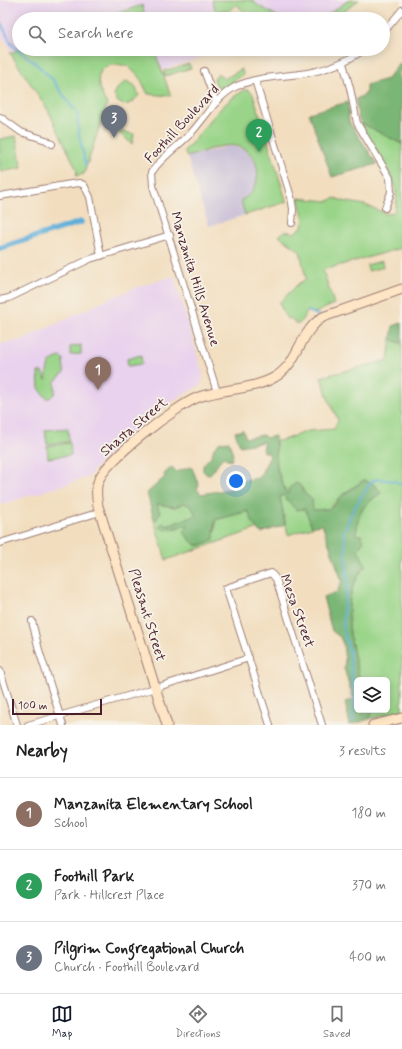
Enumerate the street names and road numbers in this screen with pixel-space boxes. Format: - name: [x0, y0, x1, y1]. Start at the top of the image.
- street label: Foothill Boulevard: [141, 81, 223, 167]
- street label: Manzanita Hills Avenue: [166, 209, 224, 349]
- street label: Shasta Street: [97, 393, 172, 460]
- street label: Pleasant Street: [124, 566, 170, 664]
- street label: Mesa Street: [275, 572, 319, 651]

